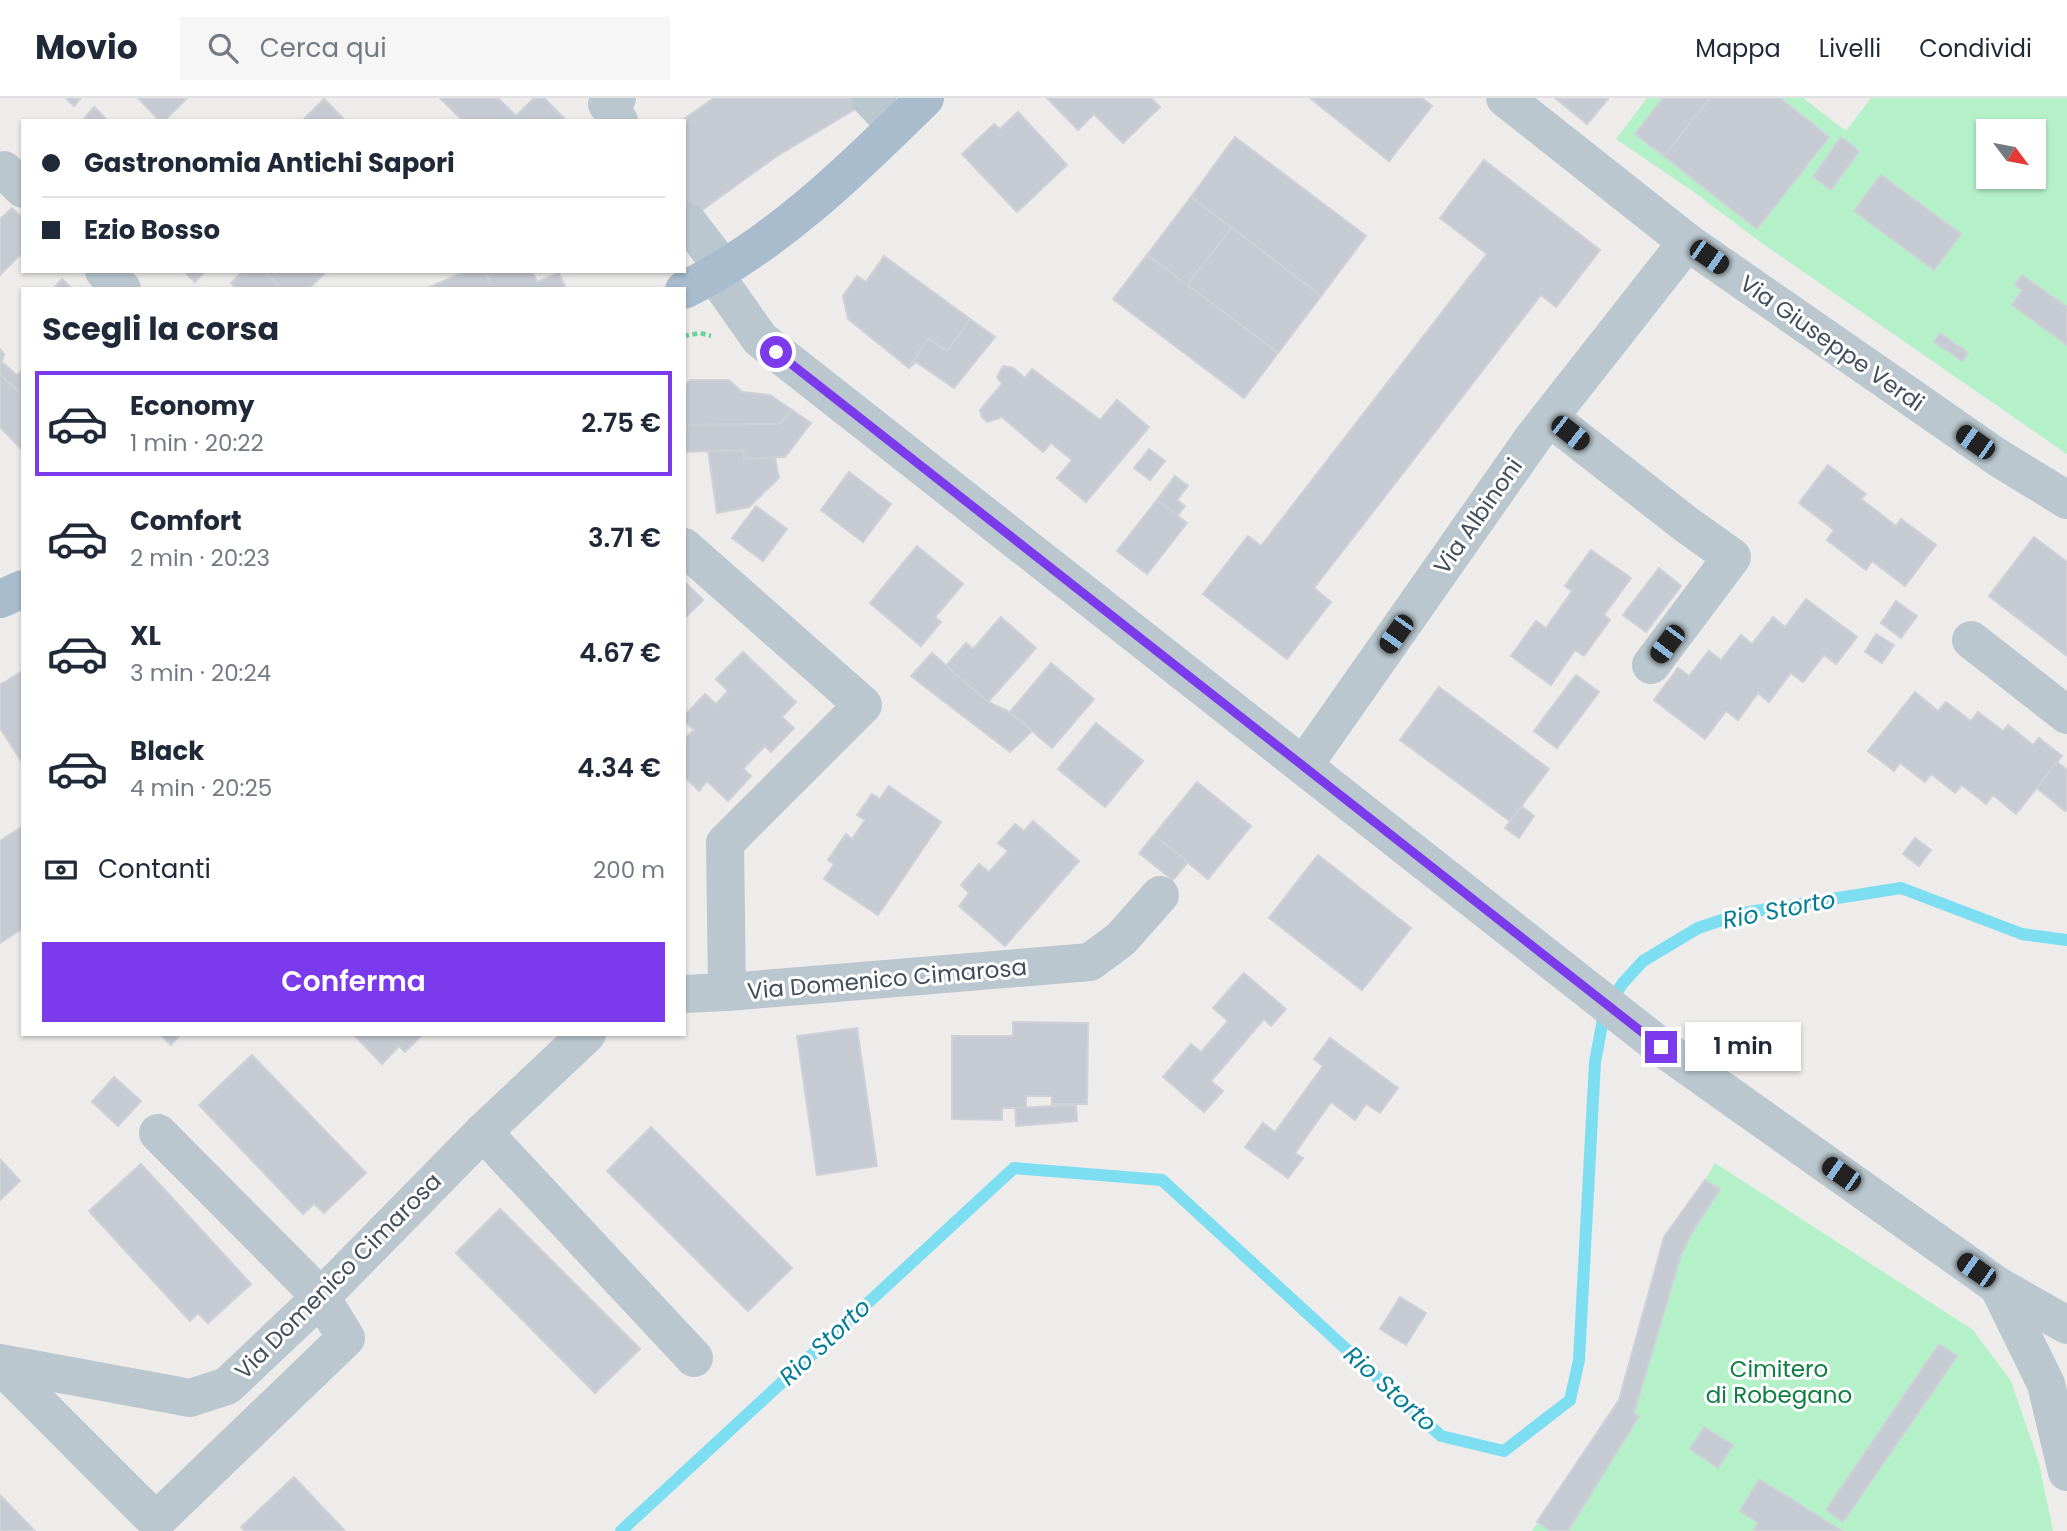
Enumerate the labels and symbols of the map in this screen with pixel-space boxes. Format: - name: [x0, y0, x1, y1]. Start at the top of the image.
- north arrow: [1976, 119, 2046, 189]
- car: [1686, 236, 1733, 278]
- street label: Via Giuseppe Verdi: [1733, 267, 1931, 419]
- route start: [760, 336, 792, 368]
- car: [1547, 412, 1594, 454]
- car: [1952, 421, 1999, 463]
- street label: Via Albinoni: [1426, 451, 1530, 581]
- car: [1376, 611, 1417, 657]
- car: [1646, 621, 1689, 667]
- water label: Rio Storto: [1720, 882, 1838, 937]
- street label: Via Domenico Cimarosa: [746, 951, 1028, 1007]
- callout: 1 min: [1686, 1023, 1801, 1072]
- route end: [1645, 1031, 1677, 1063]
- car: [1818, 1153, 1865, 1195]
- street label: Via Domenico Cimarosa: [228, 1166, 448, 1386]
- car: [1953, 1249, 2000, 1291]
- water label: Rio Storto: [772, 1291, 878, 1393]
- water label: Rio Storto: [1337, 1338, 1444, 1439]
- park label: Cimitero di Robegano: [1706, 1353, 1852, 1411]

